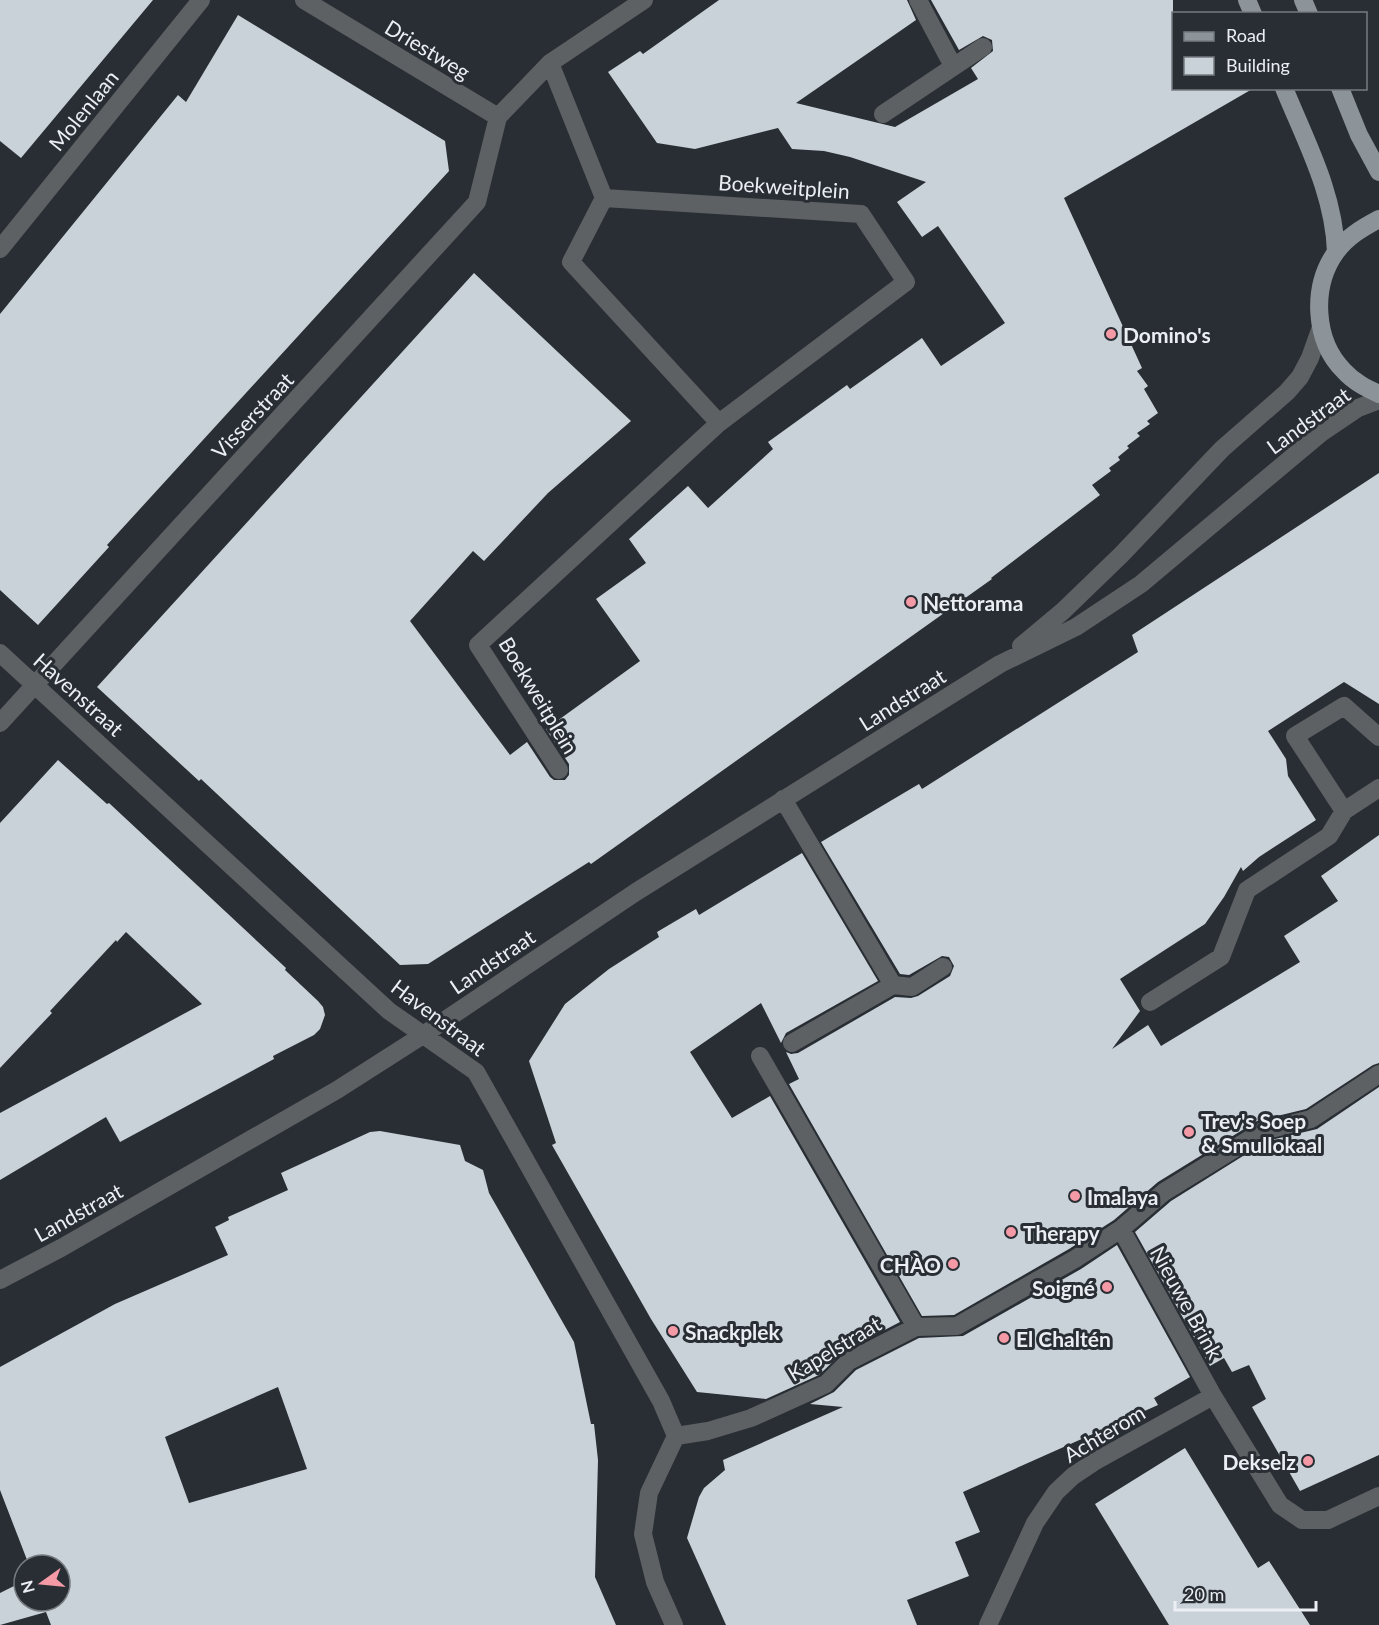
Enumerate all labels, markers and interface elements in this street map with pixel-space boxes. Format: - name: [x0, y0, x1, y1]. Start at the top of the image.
- legend: [1172, 12, 1367, 90]
- street label: Driestweg: [381, 14, 475, 84]
- text: Road: [1226, 24, 1266, 46]
- text: Building: [1226, 54, 1290, 76]
- street label: Molenlaan: [43, 65, 123, 155]
- street label: Boekweitplein: [717, 169, 851, 203]
- place label: Domino's: [1123, 322, 1211, 347]
- marker: Domino's: [1104, 327, 1118, 341]
- street label: Visserstraat: [206, 366, 298, 463]
- street label: Landstraat: [1261, 381, 1355, 459]
- place label: Nettorama: [923, 590, 1023, 615]
- marker: Nettorama: [904, 595, 918, 609]
- street label: Boekweitplein: [494, 632, 584, 758]
- street label: Havenstraat: [29, 647, 129, 741]
- street label: Landstraat: [854, 662, 950, 735]
- street label: Landstraat: [445, 923, 540, 999]
- street label: Havenstraat: [387, 973, 491, 1061]
- place label: Trev's Soep & Smullokaal: [1201, 1108, 1322, 1157]
- marker: Trev's Soep & Smullokaal: [1182, 1125, 1196, 1139]
- street label: Landstraat: [29, 1177, 127, 1246]
- place label: Imalaya: [1087, 1184, 1158, 1209]
- marker: Imalaya: [1068, 1189, 1082, 1203]
- place label: Therapy: [1023, 1220, 1100, 1245]
- marker: Therapy: [1004, 1225, 1018, 1239]
- street label: Nieuwe Brink: [1146, 1241, 1228, 1363]
- place label: CHÀO: [880, 1252, 941, 1277]
- marker: CHÀO: [946, 1257, 960, 1271]
- place label: Soigné: [1032, 1275, 1095, 1300]
- marker: Soigné: [1100, 1280, 1114, 1294]
- street label: Kapelstraat: [783, 1310, 886, 1386]
- place label: Snackplek: [685, 1319, 781, 1344]
- marker: Snackplek: [666, 1324, 680, 1338]
- place label: El Chaltén: [1016, 1326, 1111, 1351]
- marker: El Chaltén: [997, 1331, 1011, 1345]
- street label: Achterom: [1059, 1399, 1149, 1467]
- place label: Dekselz: [1222, 1449, 1296, 1474]
- marker: Dekselz: [1301, 1454, 1315, 1468]
- north arrow: [12, 1553, 72, 1613]
- scale bar: [1175, 1574, 1316, 1612]
- text: N: [16, 1579, 38, 1595]
- text: 20 m: [1184, 1583, 1224, 1605]

